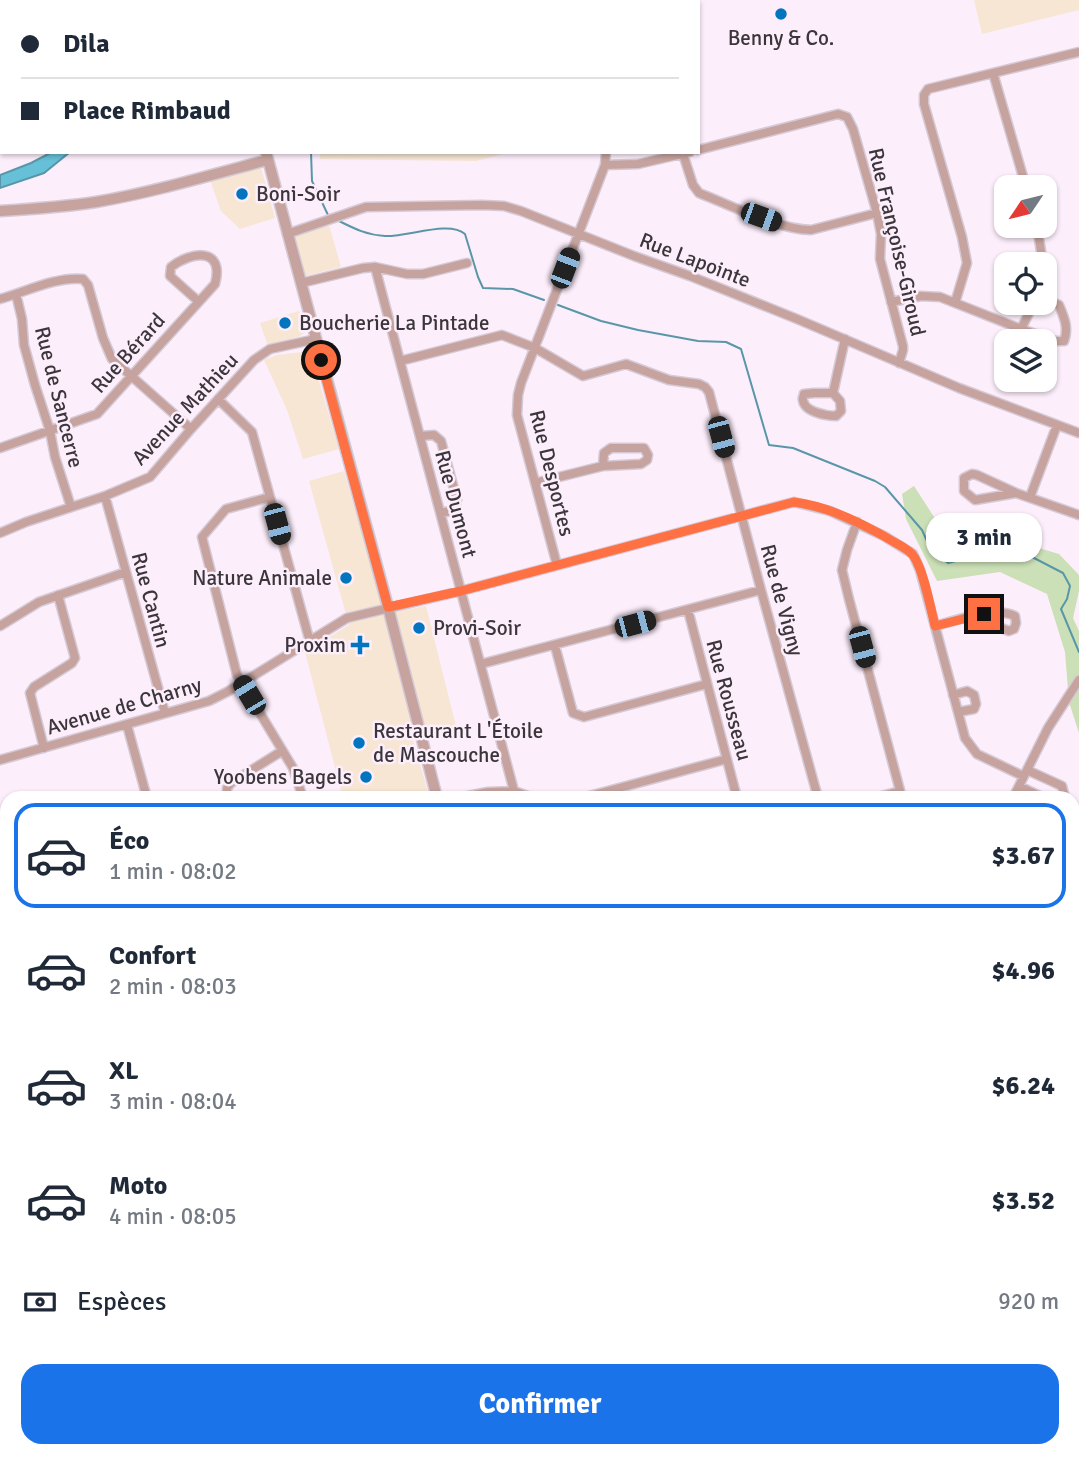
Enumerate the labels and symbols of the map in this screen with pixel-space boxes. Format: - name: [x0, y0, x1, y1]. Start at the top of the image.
- marker: Benny & Co.: [773, 6, 789, 22]
- place label: Benny & Co.: [728, 25, 834, 51]
- street label: Rue Françoise-Giroud: [863, 145, 931, 339]
- north arrow: [994, 175, 1057, 238]
- place label: Boni-Soir: [256, 181, 340, 207]
- marker: Boni-Soir: [234, 186, 250, 202]
- car: [738, 200, 785, 234]
- street label: Rue Lapointe: [636, 227, 754, 293]
- car: [548, 245, 583, 291]
- street label: Rue Bérard: [85, 308, 171, 398]
- place label: Boucherie La Pintade: [299, 310, 489, 336]
- marker: Boucherie La Pintade: [277, 315, 293, 331]
- street label: Rue de Sancerre: [29, 324, 89, 470]
- route start: [305, 344, 337, 376]
- street label: Avenue Mathieu: [126, 347, 244, 471]
- street label: Rue Desportes: [524, 407, 580, 539]
- car: [706, 414, 737, 460]
- street label: Rue Dumont: [429, 447, 483, 561]
- car: [262, 501, 293, 547]
- callout: 3 min: [926, 512, 1042, 562]
- street label: Rue de Vigny: [755, 541, 809, 659]
- street label: Rue Cantin: [126, 549, 176, 651]
- place label: Nature Animale: [192, 565, 332, 591]
- marker: Nature Animale: [338, 570, 354, 586]
- route end: [968, 598, 1000, 630]
- car: [612, 608, 659, 640]
- place label: Provi-Soir: [433, 615, 521, 641]
- marker: Provi-Soir: [411, 620, 427, 636]
- car: [847, 624, 878, 670]
- place label: Proxim: [284, 632, 346, 658]
- marker: Proxim: [352, 637, 368, 653]
- street label: Rue Rousseau: [700, 637, 758, 763]
- street label: Avenue de Charny: [44, 671, 205, 741]
- car: [230, 672, 269, 718]
- place label: Restaurant L'Étoile de Mascouche: [373, 718, 543, 768]
- marker: Restaurant L'Étoile de Mascouche: [351, 735, 367, 751]
- place label: Yoobens Bagels: [214, 764, 352, 790]
- marker: Yoobens Bagels: [358, 769, 374, 785]

